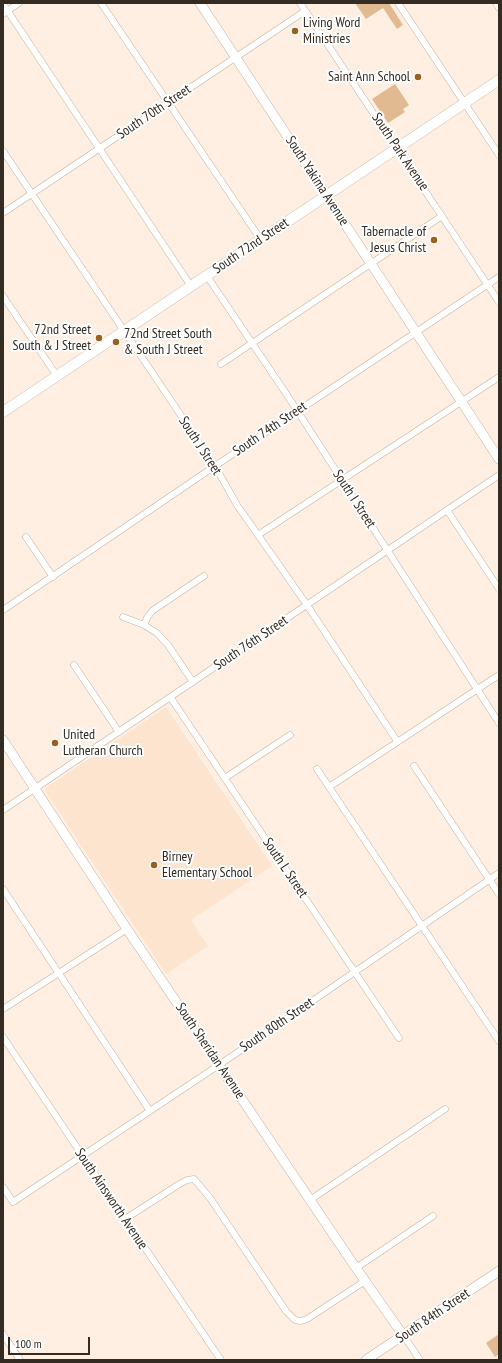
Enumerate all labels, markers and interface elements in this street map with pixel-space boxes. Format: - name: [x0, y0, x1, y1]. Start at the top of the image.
- place label: Living Word Ministries: [303, 15, 360, 48]
- marker: Living Word Ministries: [290, 26, 300, 36]
- place label: Saint Ann School: [328, 69, 410, 85]
- marker: Saint Ann School: [413, 72, 423, 82]
- street label: South 70th Street: [114, 81, 194, 143]
- street label: South Park Avenue: [368, 110, 432, 194]
- street label: South Yakima Avenue: [282, 133, 352, 229]
- street label: South 72nd Street: [210, 214, 292, 278]
- place label: Tabernacle of Jesus Christ: [361, 224, 426, 256]
- marker: Tabernacle of Jesus Christ: [429, 235, 439, 245]
- place label: 72nd Street South & J Street: [12, 322, 91, 354]
- place label: 72nd Street South & South J Street: [124, 326, 212, 358]
- marker: 72nd Street South & J Street: [94, 333, 104, 343]
- marker: 72nd Street South & South J Street: [111, 337, 121, 347]
- street label: South 74th Street: [230, 398, 310, 460]
- street label: South J Street: [175, 414, 225, 478]
- street label: South I Street: [329, 467, 379, 531]
- street label: South 76th Street: [211, 612, 291, 674]
- place label: United Lutheran Church: [63, 727, 143, 760]
- marker: United Lutheran Church: [50, 738, 60, 748]
- street label: South L Street: [259, 835, 311, 901]
- place label: Birney Elementary School: [162, 849, 252, 882]
- marker: Birney Elementary School: [149, 860, 159, 870]
- street label: South 80th Street: [237, 994, 317, 1056]
- street label: South Sheridan Avenue: [172, 1000, 248, 1102]
- street label: South Ainsworth Avenue: [71, 1145, 151, 1253]
- street label: South 84th Street: [393, 1285, 473, 1347]
- scale bar: [10, 1329, 92, 1355]
- text: 100 m: [15, 1336, 42, 1351]

